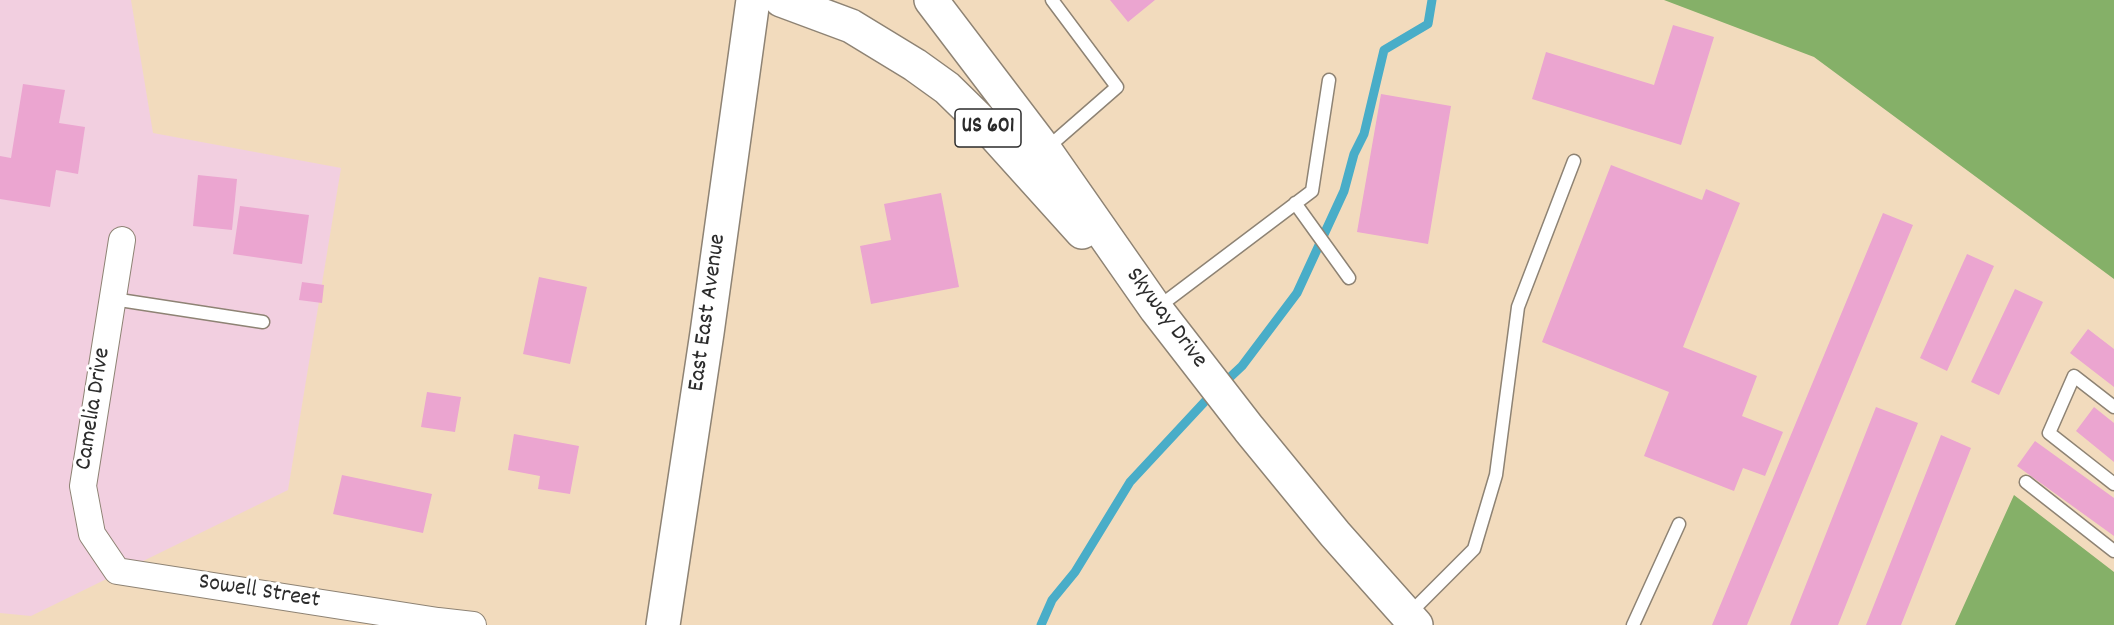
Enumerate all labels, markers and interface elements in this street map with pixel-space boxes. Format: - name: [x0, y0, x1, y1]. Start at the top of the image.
- road number: US 601: [955, 109, 1021, 147]
- street label: East East Avenue: [684, 232, 734, 394]
- street label: Skyway Drive: [1118, 263, 1212, 375]
- street label: Camelia Drive: [71, 346, 119, 472]
- street label: Sowell Street: [196, 569, 322, 617]

